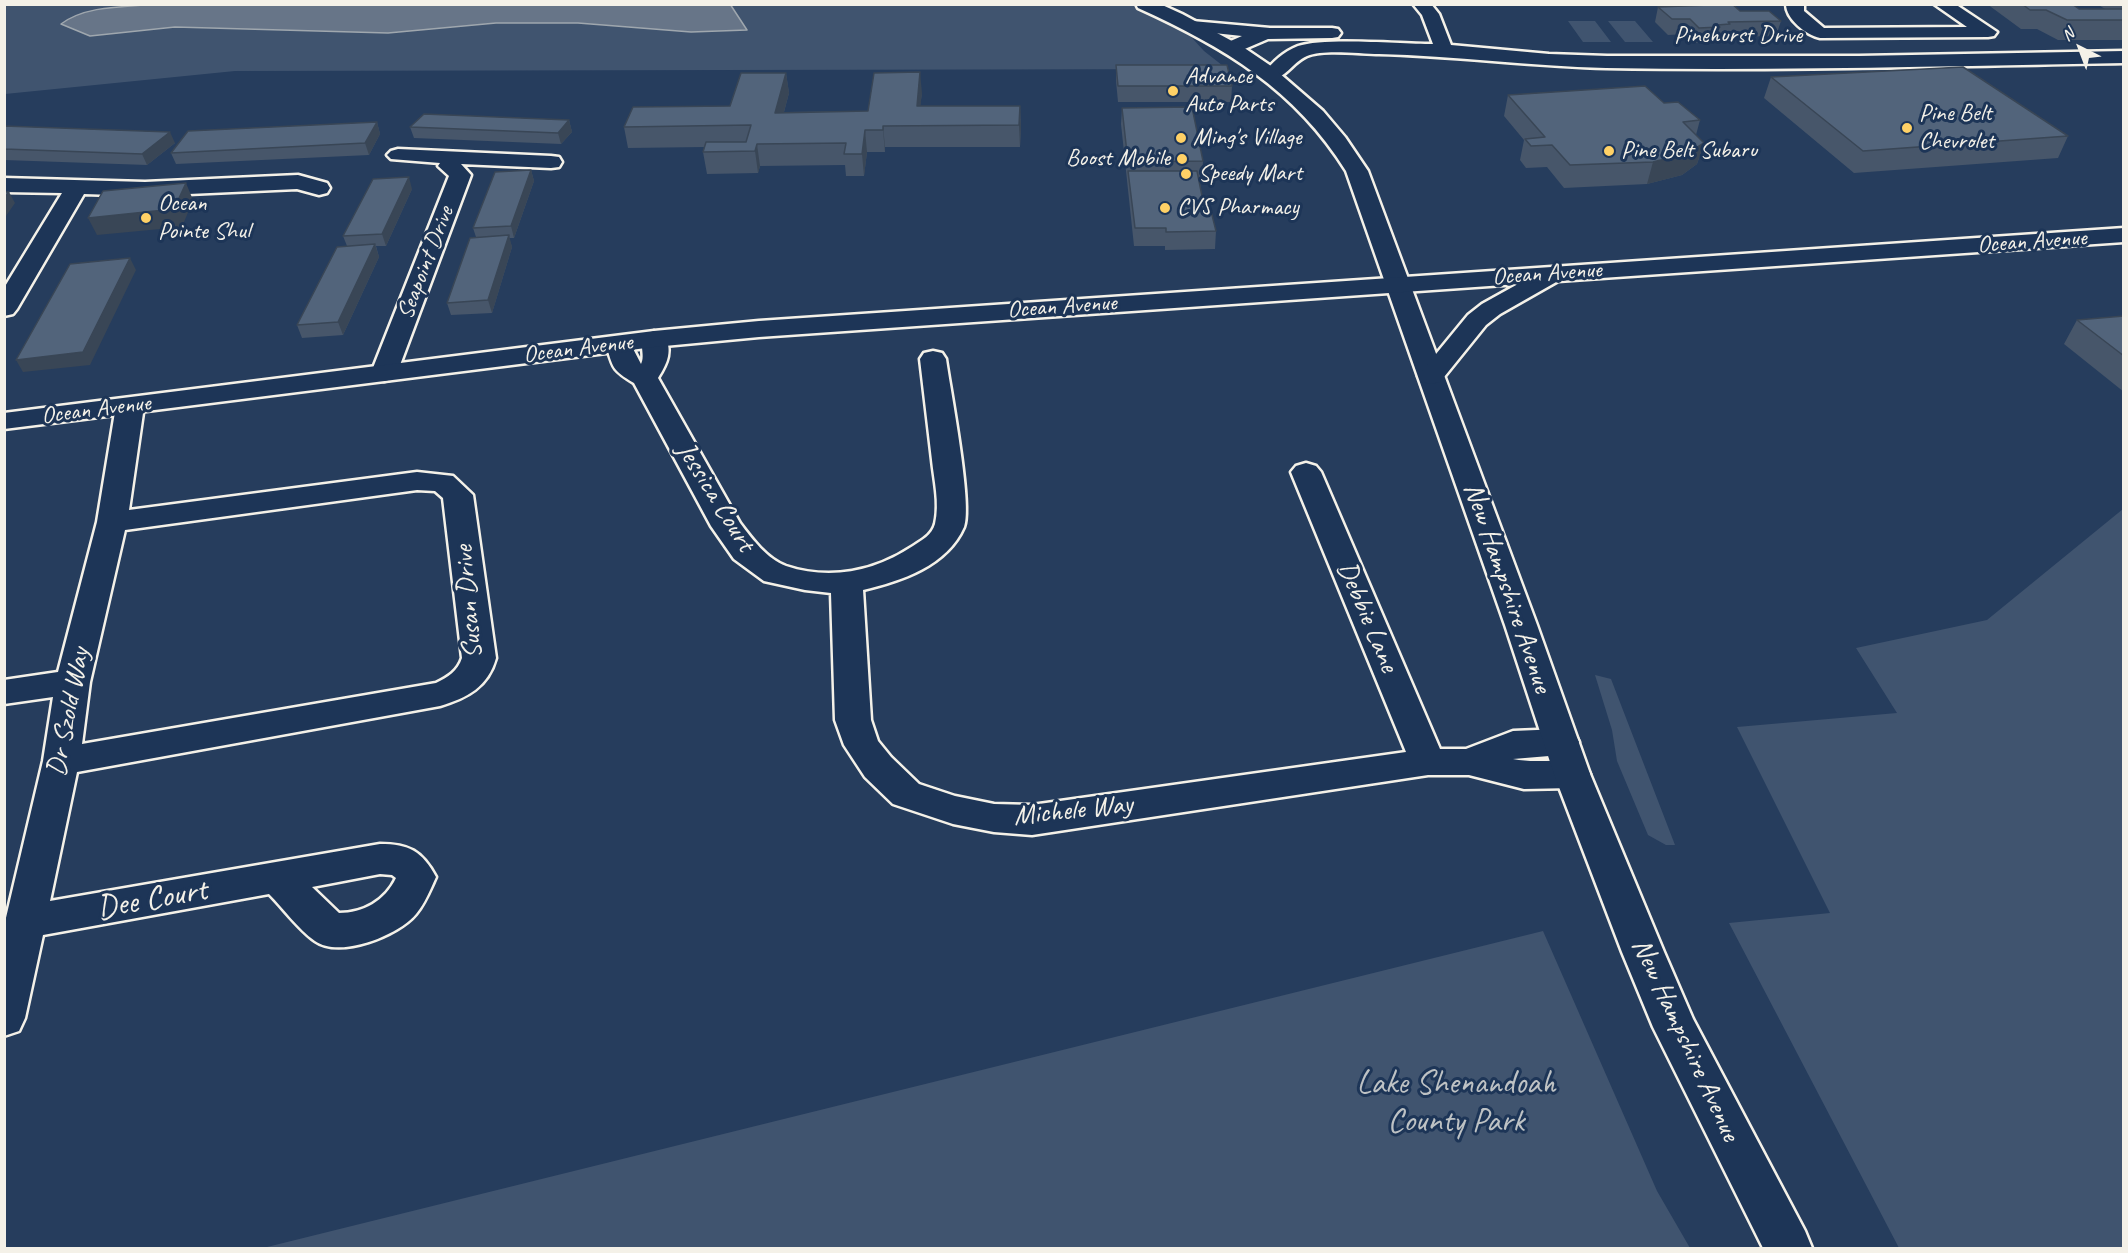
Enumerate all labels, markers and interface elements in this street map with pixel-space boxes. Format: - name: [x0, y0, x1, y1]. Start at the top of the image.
- north arrow: [2050, 18, 2110, 78]
- street label: Pinehurst Drive: [1674, 22, 1802, 50]
- text: N: [2058, 24, 2078, 45]
- place label: Advance Auto Parts: [1185, 63, 1273, 119]
- marker: Advance Auto Parts: [1166, 84, 1180, 98]
- place label: Pine Belt Chevrolet: [1919, 100, 1994, 156]
- marker: Pine Belt Chevrolet: [1900, 121, 1914, 135]
- place label: Ming's Village: [1193, 124, 1301, 152]
- marker: Ming's Village: [1174, 131, 1188, 145]
- place label: Pine Belt Subaru: [1621, 137, 1757, 165]
- marker: Pine Belt Subaru: [1602, 144, 1616, 158]
- place label: Boost Mobile: [1066, 145, 1170, 173]
- marker: Boost Mobile: [1175, 152, 1189, 166]
- place label: Speedy Mart: [1198, 160, 1302, 188]
- marker: Speedy Mart: [1179, 167, 1193, 181]
- place label: Ocean Pointe Shul: [158, 190, 250, 246]
- place label: CVS Pharmacy: [1177, 194, 1299, 222]
- marker: CVS Pharmacy: [1158, 201, 1172, 215]
- street label: Seapoint Drive: [391, 203, 461, 323]
- marker: Ocean Pointe Shul: [139, 211, 153, 225]
- street label: Ocean Avenue: [1976, 224, 2088, 260]
- street label: Ocean Avenue: [1491, 256, 1603, 292]
- street label: Ocean Avenue: [1006, 289, 1118, 325]
- street label: Ocean Avenue: [522, 328, 634, 370]
- street label: Ocean Avenue: [40, 389, 152, 431]
- street label: Jessica Court: [668, 436, 762, 558]
- street label: New Hampshire Avenue: [1455, 479, 1559, 697]
- street label: Susan Drive: [447, 544, 491, 660]
- street label: Debbie Lane: [1329, 557, 1405, 677]
- street label: Dr Szold Way: [40, 645, 98, 779]
- street label: Michele Way: [1012, 788, 1134, 834]
- street label: Dee Court: [94, 871, 210, 929]
- street label: New Hampshire Avenue: [1623, 933, 1747, 1147]
- park label: Lake Shenandoah County Park: [1357, 1064, 1555, 1142]

